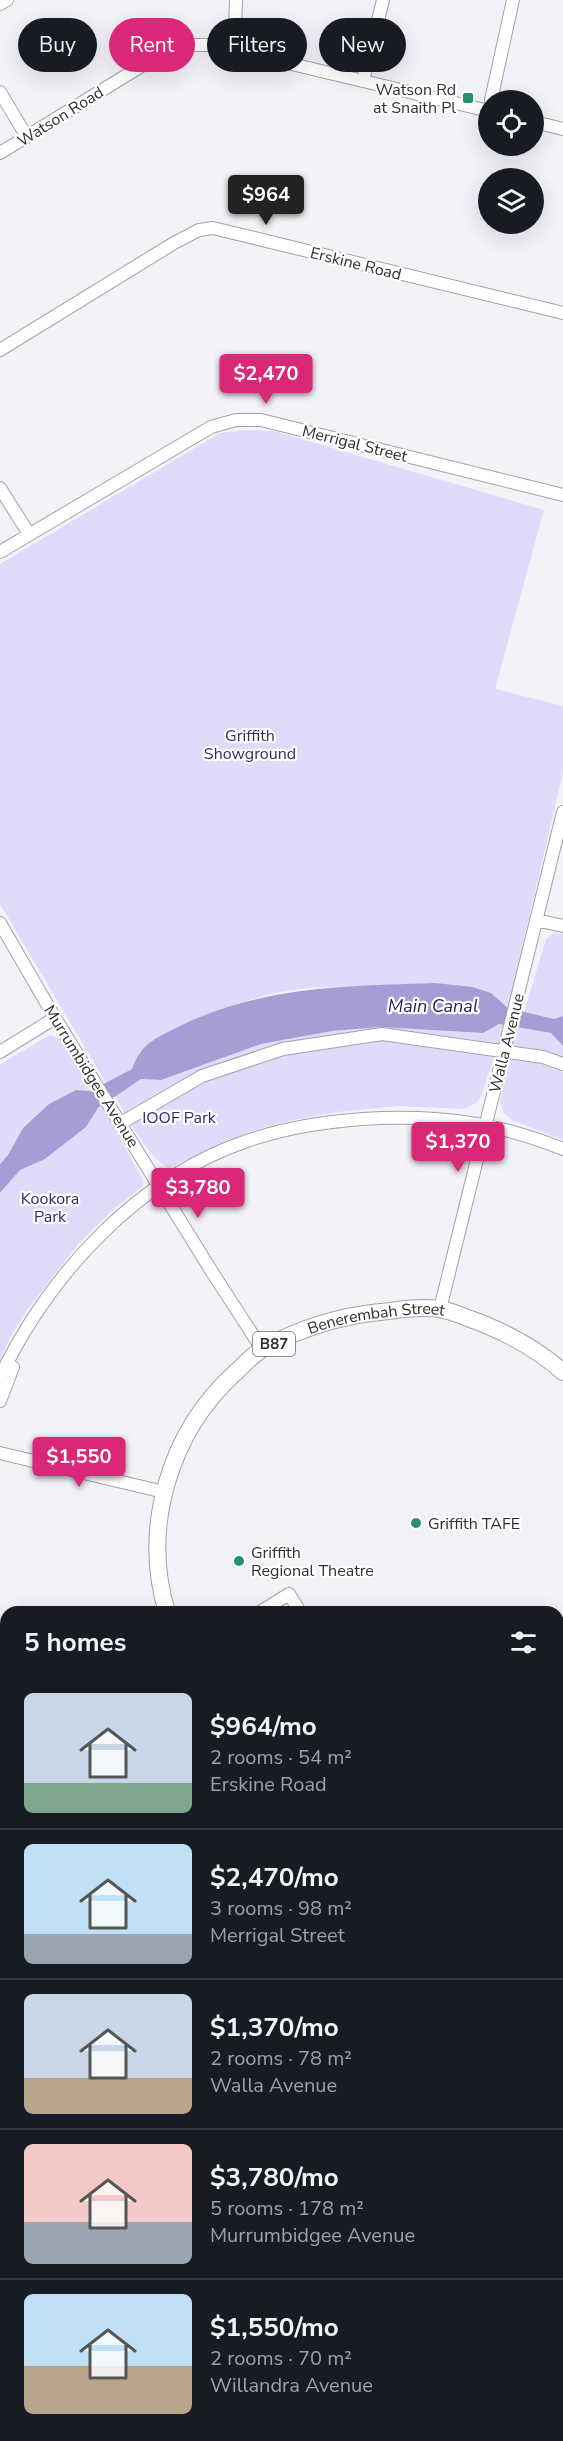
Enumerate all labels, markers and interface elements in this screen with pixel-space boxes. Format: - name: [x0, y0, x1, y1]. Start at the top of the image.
- chip: Buy: [18, 18, 97, 72]
- chip: Rent: [109, 18, 195, 72]
- chip: Filters: [207, 18, 307, 72]
- chip: New: [319, 18, 406, 72]
- place label: Watson Rd at Snaith Pl: [373, 79, 456, 119]
- street label: Watson Road: [13, 82, 108, 152]
- map controls: [478, 90, 544, 234]
- button: locate: [478, 90, 544, 156]
- marker: Watson Rd at Snaith Pl: [461, 91, 475, 105]
- button: layers: [478, 168, 544, 234]
- pin: $964: [230, 175, 302, 226]
- text: $964: [242, 181, 290, 208]
- street label: Erskine Road: [308, 242, 404, 286]
- pin: $2,470: [217, 354, 315, 405]
- text: $2,470: [234, 360, 298, 387]
- street label: Merrigal Street: [300, 420, 410, 468]
- park label: Griffith Showground: [204, 725, 296, 765]
- street label: Walla Avenue: [484, 991, 530, 1095]
- water label: Main Canal: [388, 994, 478, 1018]
- street label: Murrumbidgee Avenue: [38, 1001, 144, 1152]
- park label: IOOF Park: [142, 1107, 217, 1129]
- pin: $1,370: [409, 1122, 507, 1173]
- text: $1,370: [426, 1128, 490, 1155]
- pin: $3,780: [149, 1168, 247, 1219]
- text: $3,780: [166, 1174, 230, 1201]
- park label: Kookora Park: [21, 1188, 79, 1228]
- street label: Benerembah Street: [305, 1298, 447, 1340]
- road number: B87: [253, 1332, 295, 1356]
- pin: $1,550: [30, 1437, 128, 1488]
- text: $1,550: [47, 1443, 111, 1470]
- place label: Griffith TAFE: [428, 1513, 520, 1535]
- marker: Griffith TAFE: [409, 1516, 423, 1530]
- place label: Griffith Regional Theatre: [251, 1542, 374, 1582]
- marker: Griffith Regional Theatre: [232, 1554, 246, 1568]
- text: 5 homes: [24, 1625, 126, 1660]
- icon: filters: [507, 1626, 540, 1659]
- text: $964/mo: [210, 1709, 317, 1744]
- icon: home: [72, 1717, 144, 1789]
- text: 2 rooms · 54 m²: [210, 1744, 352, 1771]
- text: Erskine Road: [210, 1771, 327, 1798]
- text: $2,470/mo: [210, 1860, 339, 1895]
- icon: home: [72, 1868, 144, 1940]
- text: 3 rooms · 98 m²: [210, 1895, 352, 1922]
- text: Merrigal Street: [210, 1922, 345, 1949]
- text: $1,370/mo: [210, 2010, 339, 2045]
- icon: home: [72, 2018, 144, 2090]
- text: 2 rooms · 78 m²: [210, 2045, 352, 2072]
- text: Walla Avenue: [210, 2072, 337, 2099]
- text: $3,780/mo: [210, 2160, 339, 2195]
- icon: home: [72, 2168, 144, 2240]
- text: 5 rooms · 178 m²: [210, 2195, 364, 2222]
- text: Murrumbidgee Avenue: [210, 2222, 415, 2249]
- text: $1,550/mo: [210, 2310, 339, 2345]
- icon: home: [72, 2318, 144, 2390]
- text: 2 rooms · 70 m²: [210, 2345, 352, 2372]
- text: Willandra Avenue: [210, 2372, 373, 2399]

